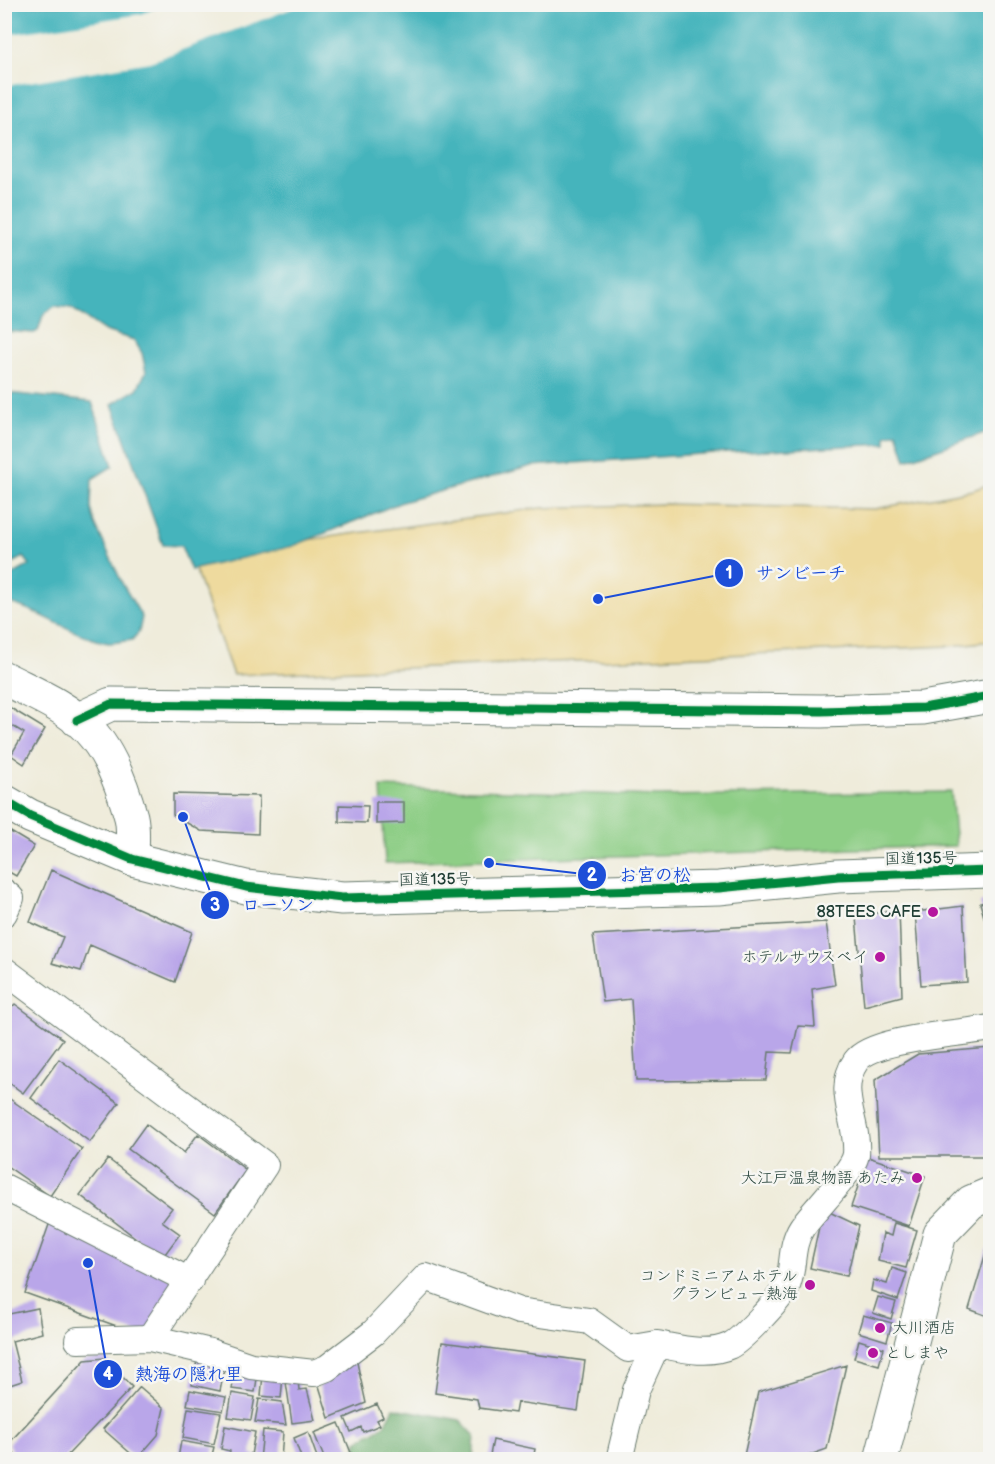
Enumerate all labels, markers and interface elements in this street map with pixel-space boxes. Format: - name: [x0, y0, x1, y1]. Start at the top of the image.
- callout: サンビーチ: [714, 555, 858, 591]
- text: 1: [725, 563, 733, 584]
- text: サンビーチ: [756, 563, 846, 584]
- street label: 国道135号: [884, 849, 958, 869]
- callout: お宮の松: [577, 857, 703, 893]
- text: 2: [587, 865, 598, 886]
- text: お宮の松: [619, 865, 691, 886]
- street label: 国道135号: [398, 870, 472, 890]
- callout: ローソン: [200, 887, 326, 923]
- text: 3: [210, 895, 220, 916]
- text: ローソン: [242, 895, 314, 916]
- place label: 88TEES CAFE: [816, 903, 921, 922]
- marker: 88TEES CAFE: [926, 905, 940, 919]
- place label: ホテルサウスベイ: [742, 948, 868, 967]
- marker: ホテルサウスベイ: [873, 950, 887, 964]
- place label: 大江戸温泉物語 あたみ: [741, 1169, 905, 1188]
- marker: 大江戸温泉物語 あたみ: [910, 1171, 924, 1185]
- place label: コンドミニアムホテル グランビュー熱海: [640, 1267, 798, 1304]
- marker: コンドミニアムホテル グランビュー熱海: [803, 1278, 817, 1292]
- place label: 大川酒店: [892, 1319, 956, 1338]
- marker: 大川酒店: [873, 1321, 887, 1335]
- place label: としまや: [885, 1344, 949, 1363]
- marker: としまや: [866, 1346, 880, 1360]
- callout: 熱海の隠れ里: [93, 1356, 255, 1392]
- text: 4: [103, 1364, 114, 1385]
- text: 熱海の隠れ里: [135, 1364, 243, 1385]

